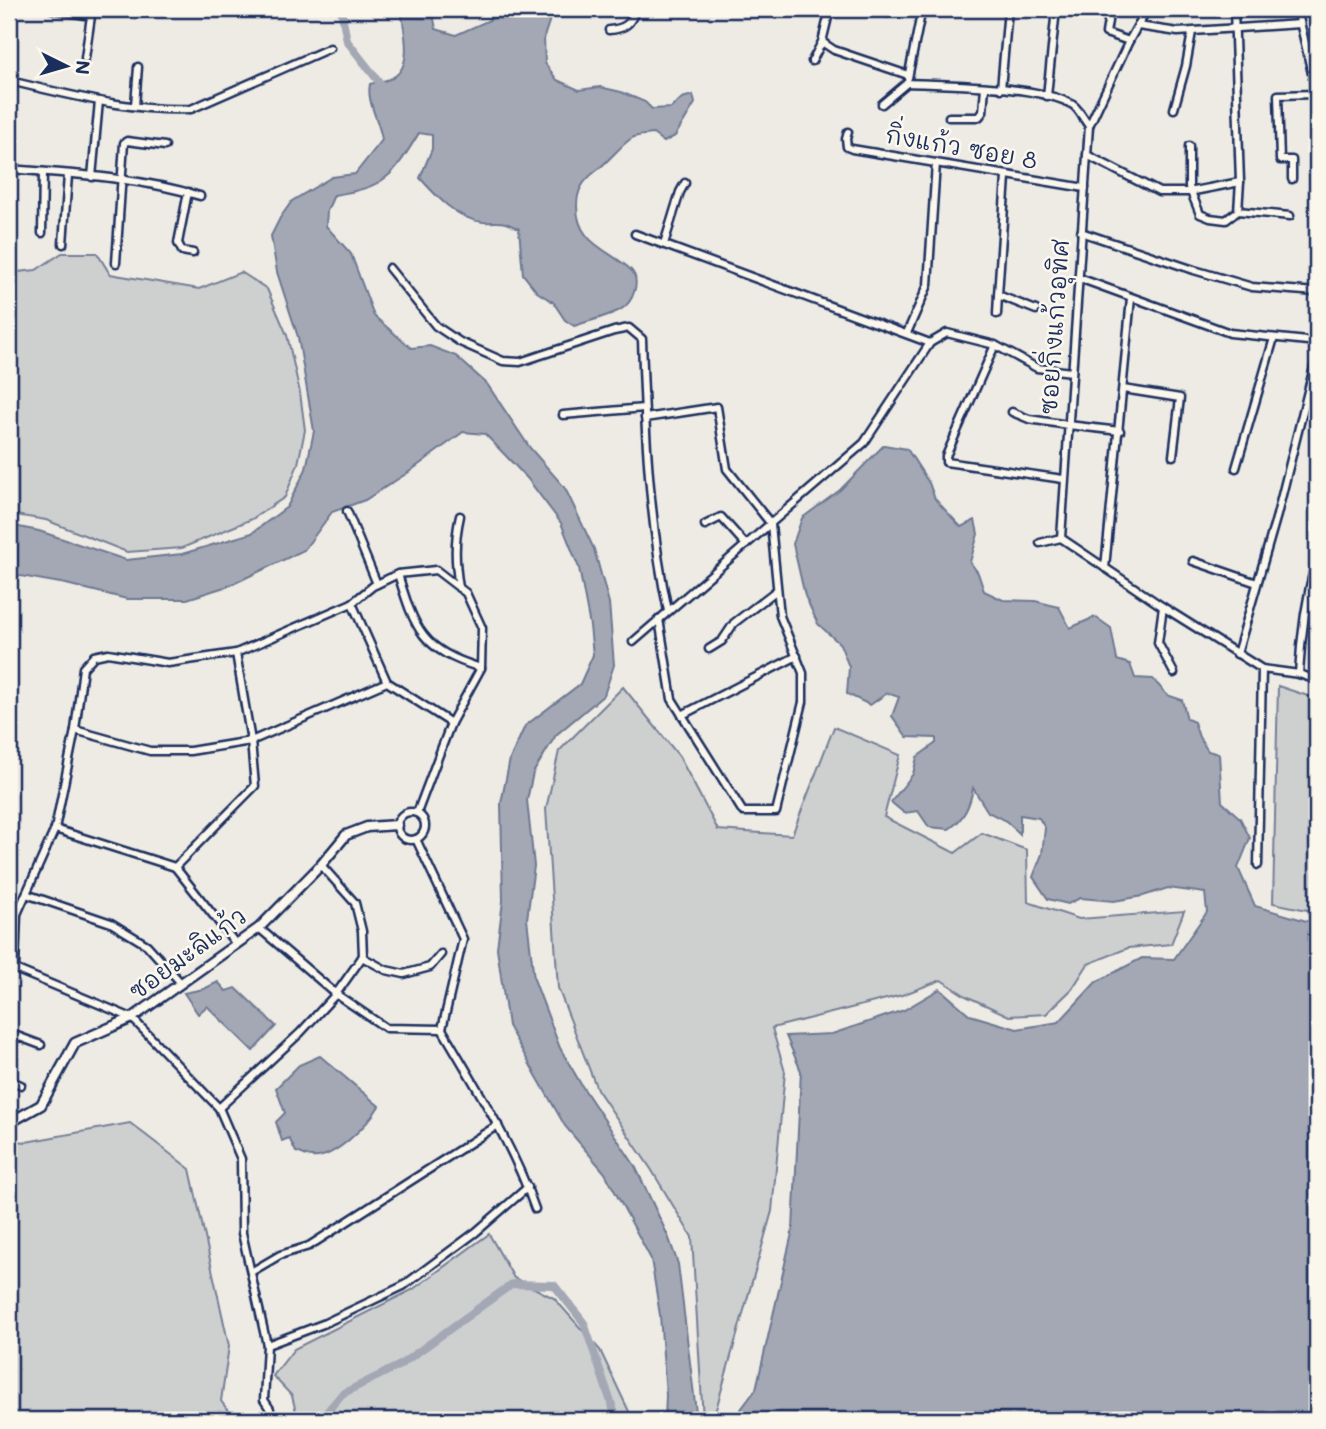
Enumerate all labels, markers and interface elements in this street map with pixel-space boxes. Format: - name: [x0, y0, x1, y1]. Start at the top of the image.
- north arrow: [32, 32, 102, 102]
- text: N: [70, 59, 97, 76]
- street label: กิ่งแก้ว ซอย 8: [883, 114, 1041, 175]
- street label: ซอยกิ่งแก้วอุทิศ: [1028, 238, 1078, 416]
- street label: ซอยมะลิแก้ว: [122, 900, 252, 1006]

